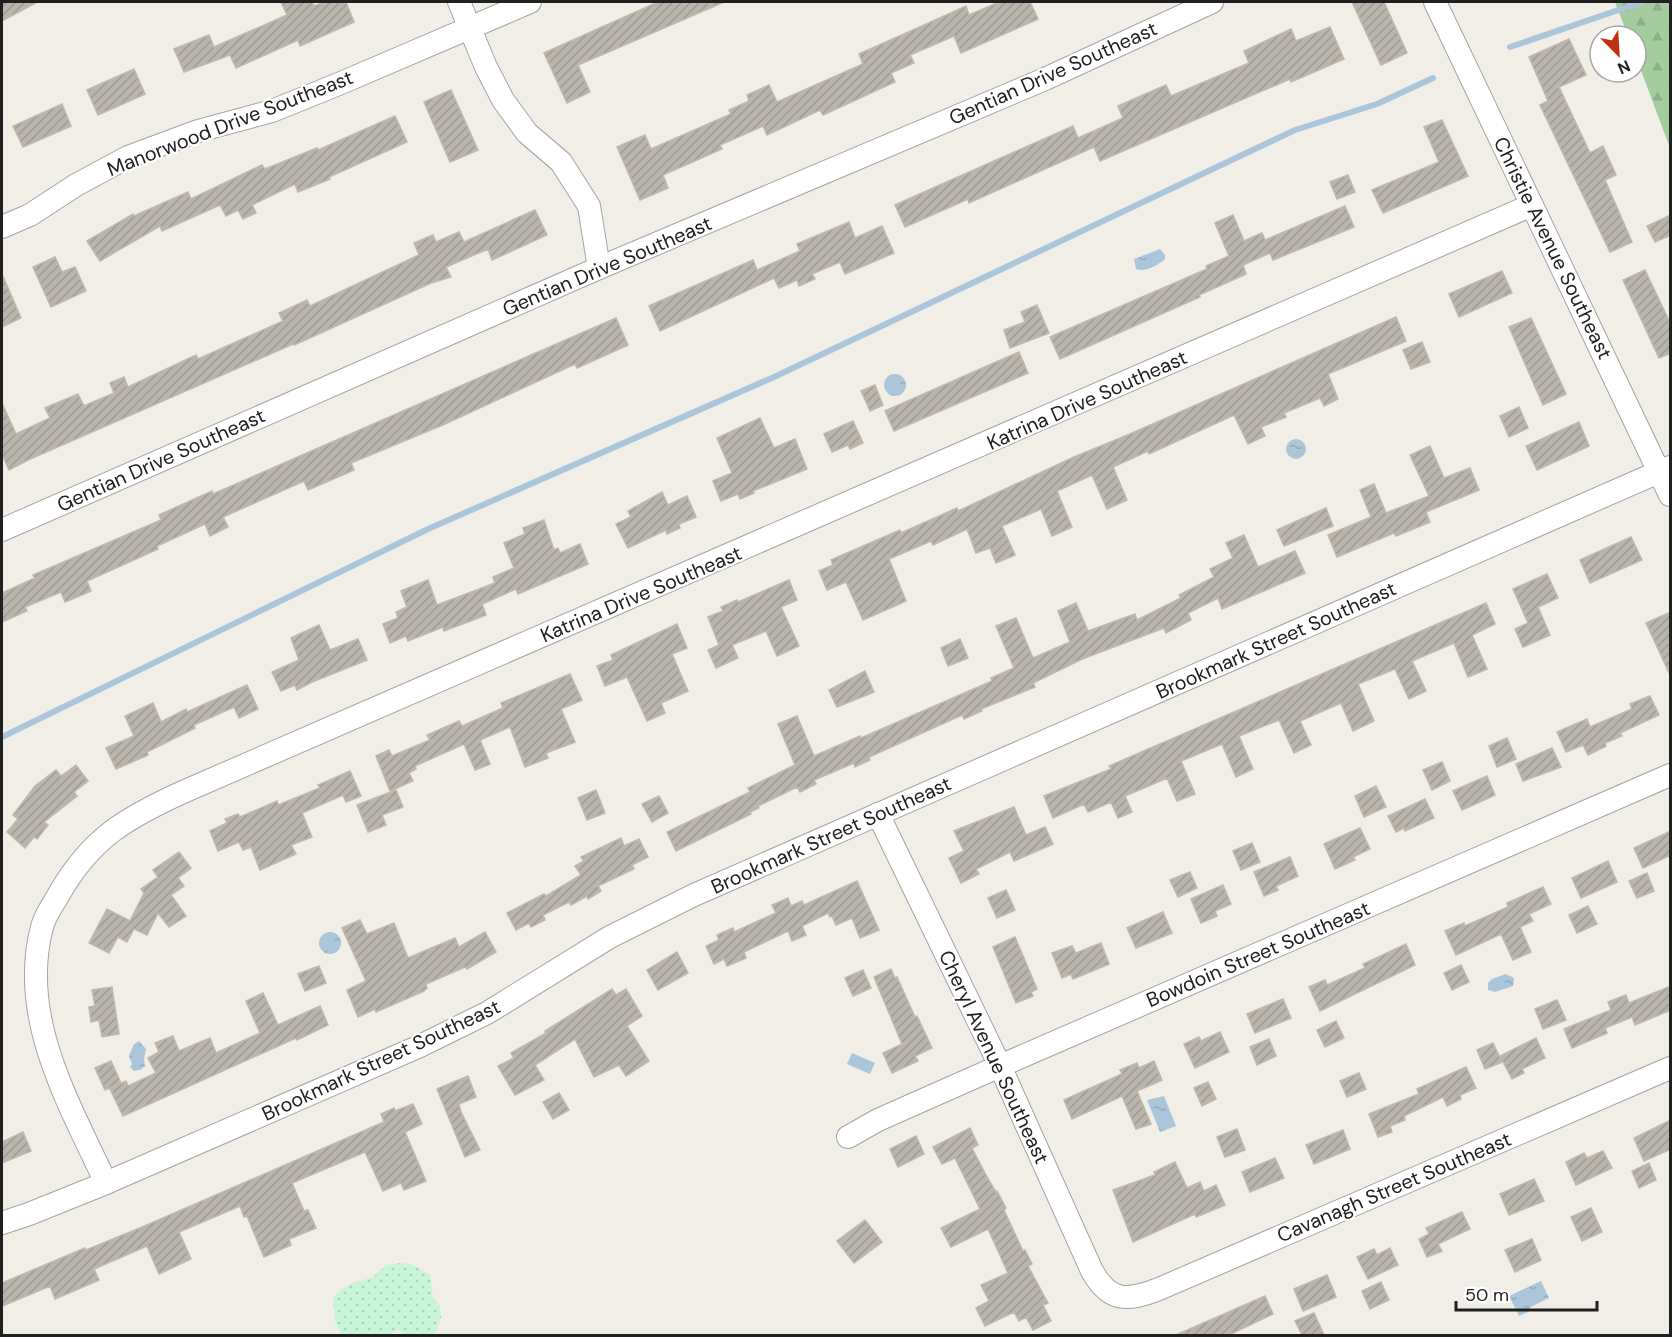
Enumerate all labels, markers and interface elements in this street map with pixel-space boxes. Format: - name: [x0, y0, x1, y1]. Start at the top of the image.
- street label: Gentian Drive Southeast: [945, 15, 1161, 131]
- north arrow: [1588, 24, 1648, 84]
- text: N: [1614, 55, 1633, 79]
- street label: Manorwood Drive Southeast: [103, 64, 357, 182]
- street label: Christie Avenue Southeast: [1488, 133, 1618, 364]
- street label: Gentian Drive Southeast: [498, 210, 716, 322]
- street label: Katrina Drive Southeast: [983, 344, 1191, 456]
- street label: Gentian Drive Southeast: [53, 402, 269, 518]
- street label: Katrina Drive Southeast: [536, 540, 746, 648]
- street label: Brookmark Street Southeast: [1152, 575, 1400, 705]
- street label: Brookmark Street Southeast: [707, 770, 955, 900]
- street label: Bowdoin Street Southeast: [1142, 895, 1374, 1013]
- street label: Cheryl Avenue Southeast: [933, 946, 1055, 1168]
- street label: Brookmark Street Southeast: [258, 993, 505, 1127]
- street label: Cavanagh Street Southeast: [1273, 1126, 1515, 1248]
- scale bar: [1456, 1274, 1597, 1312]
- text: 50 m: [1465, 1283, 1509, 1307]

